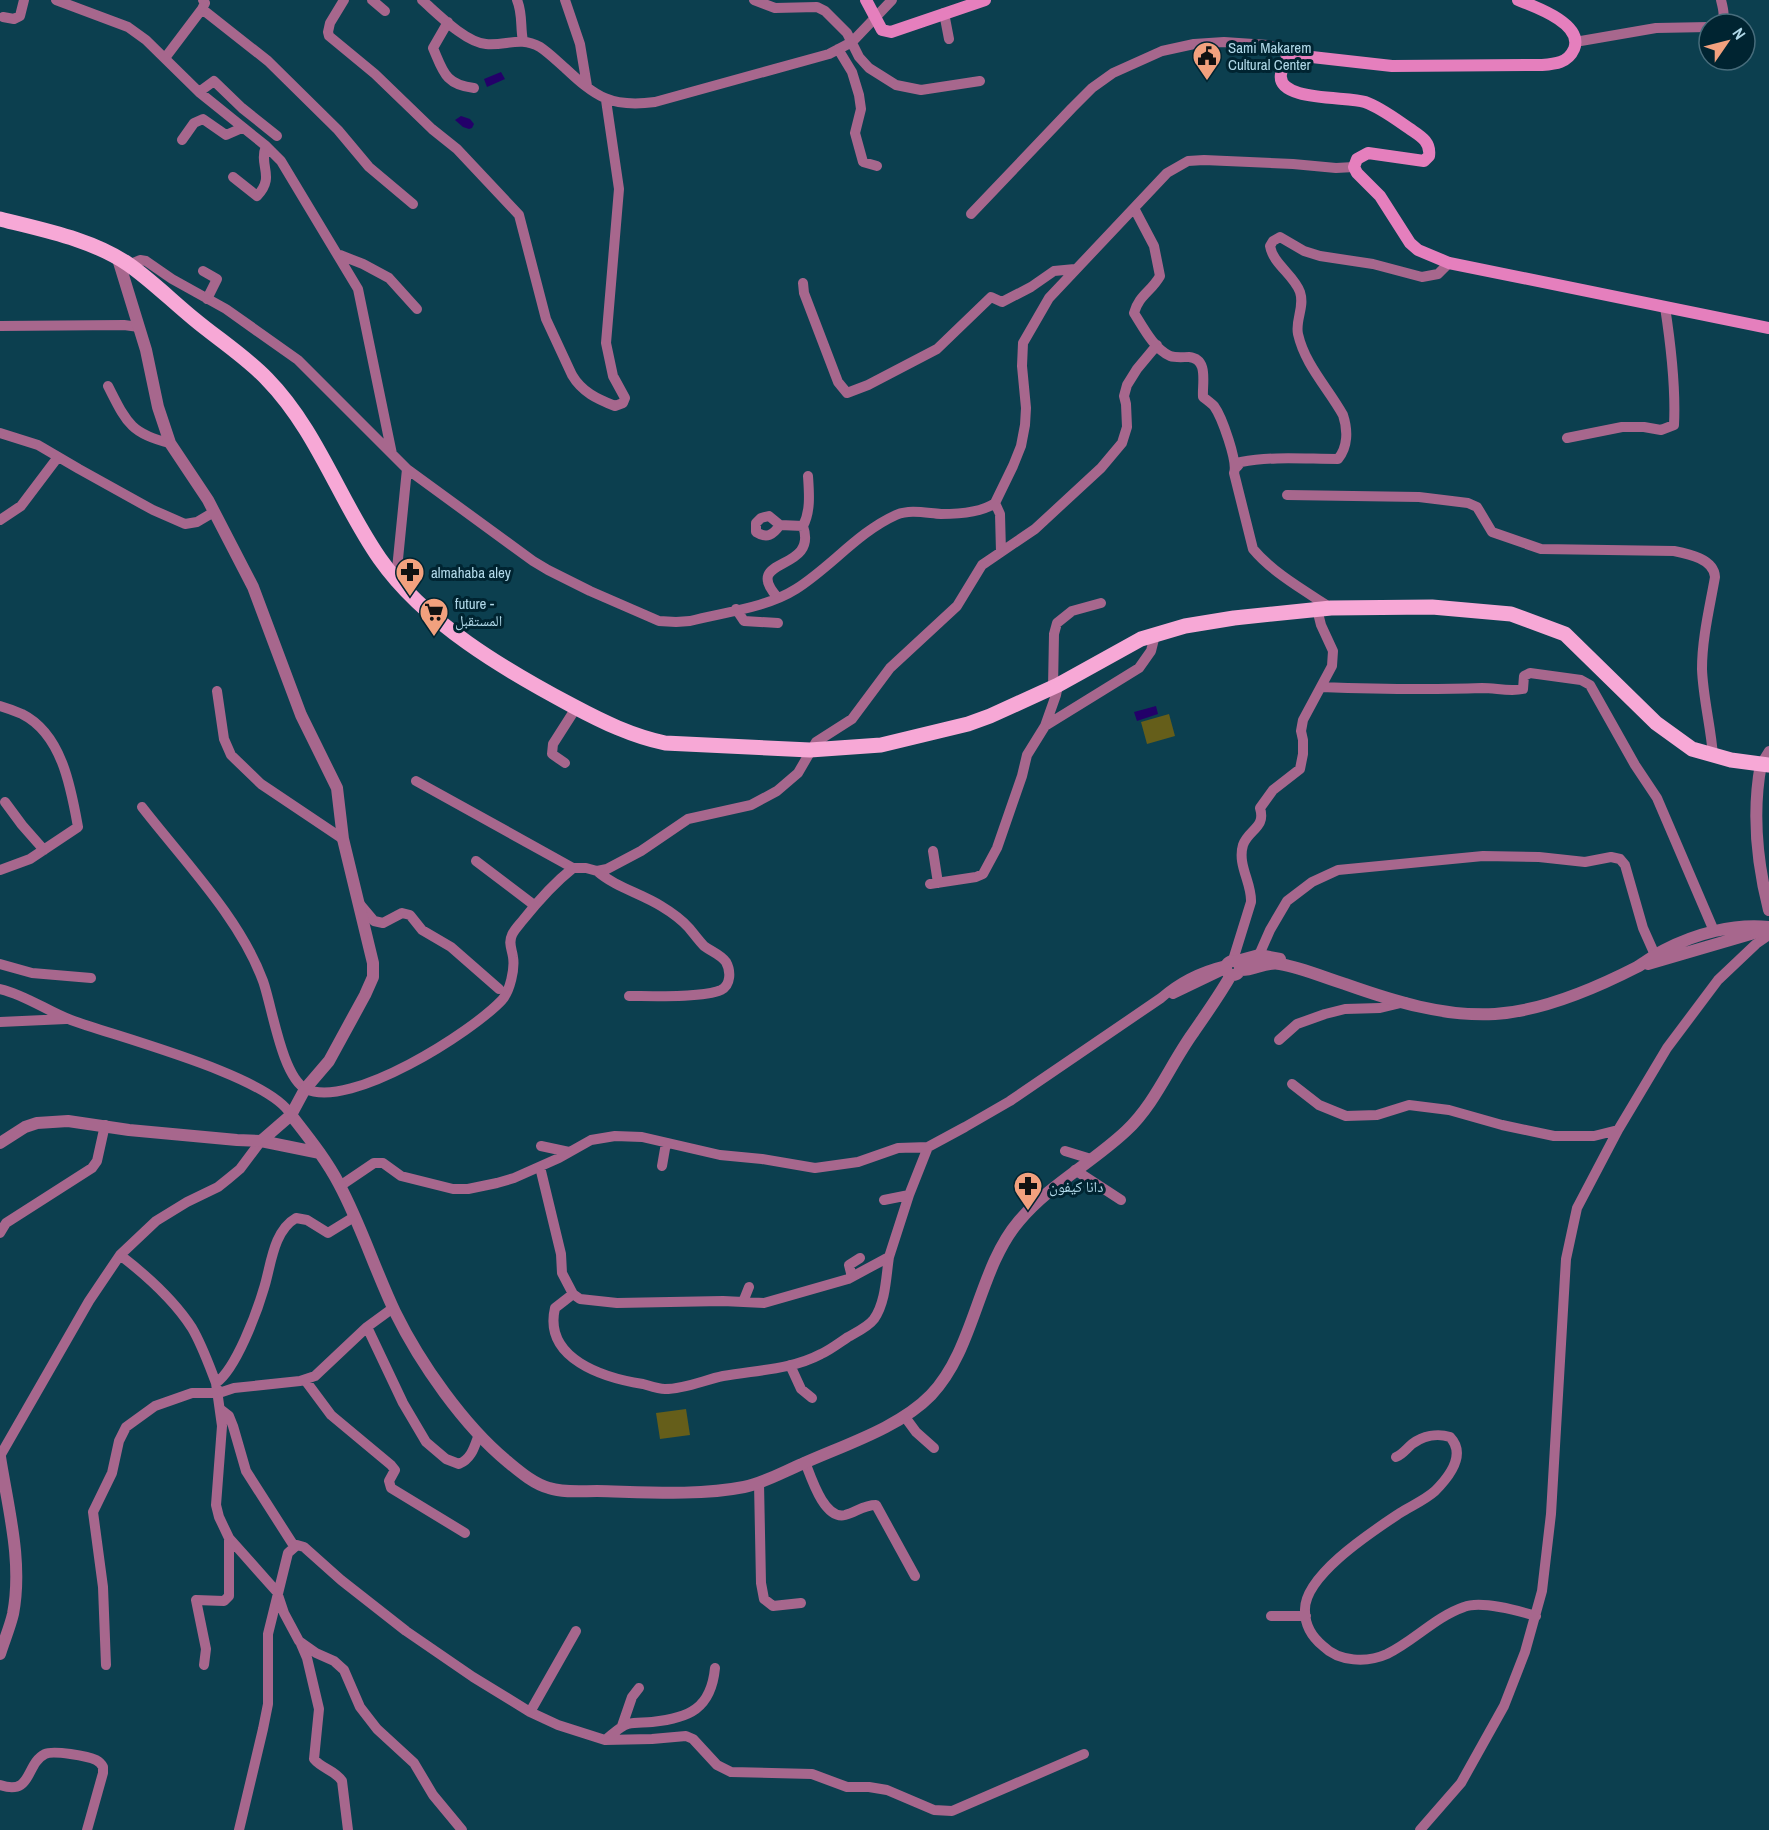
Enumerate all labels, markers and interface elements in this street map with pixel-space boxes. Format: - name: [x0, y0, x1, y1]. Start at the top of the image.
- north arrow: [1697, 12, 1757, 72]
- text: N: [1728, 23, 1751, 44]
- place label: Sami Makarem Cultural Center: [1228, 37, 1311, 75]
- public building icon: Sami Makarem Cultural Center: [1191, 40, 1223, 82]
- pharmacy icon: almahaba aley: [394, 556, 426, 598]
- place label: almahaba aley: [431, 562, 512, 583]
- place label: future - المستقبل: [455, 593, 502, 631]
- supermarket icon: future - المستقبل: [418, 596, 450, 638]
- pharmacy icon: دانا كيفون: [1012, 1170, 1044, 1212]
- place label: دانا كيفون: [1049, 1176, 1103, 1197]

